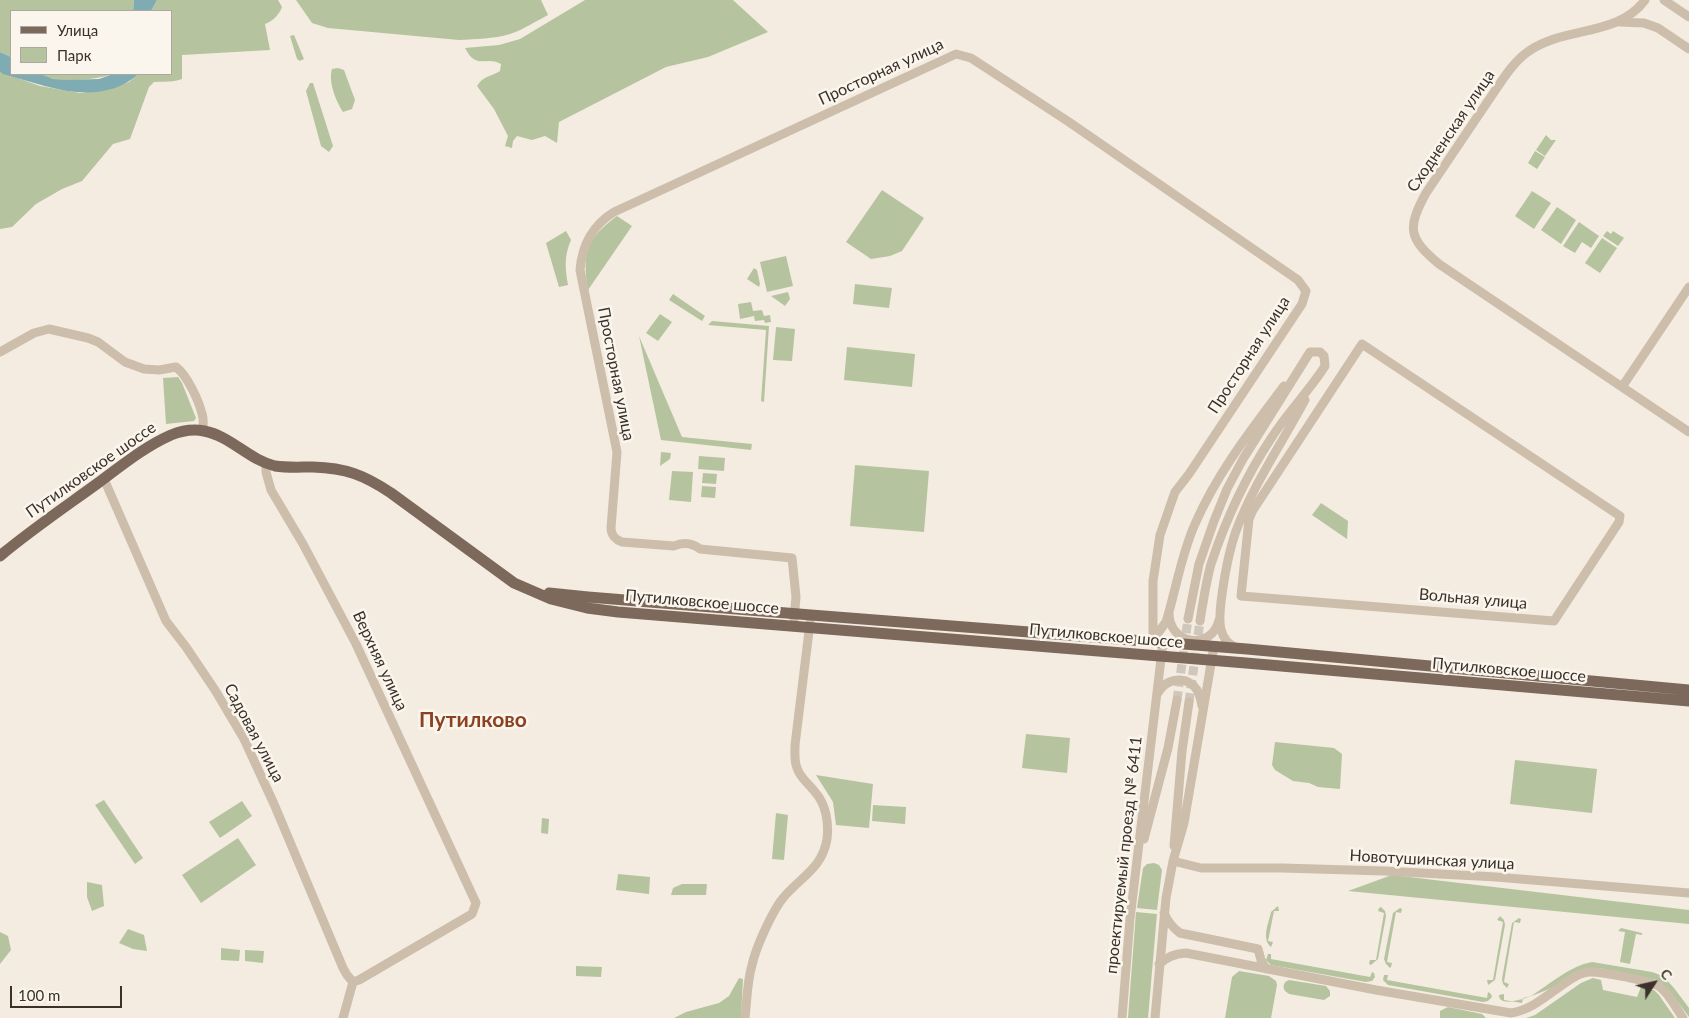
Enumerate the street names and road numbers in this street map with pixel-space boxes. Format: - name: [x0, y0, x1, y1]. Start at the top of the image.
- street label: Просторная улица: [815, 35, 947, 109]
- street label: Сходненская улица: [1403, 66, 1499, 196]
- street label: Просторная улица: [1204, 293, 1294, 417]
- street label: Просторная улица: [594, 306, 638, 442]
- street label: Путилковское шоссе: [22, 418, 160, 522]
- street label: Вольная улица: [1418, 585, 1528, 613]
- street label: Путилковское шоссе: [624, 586, 780, 618]
- street label: Верхняя улица: [349, 608, 411, 714]
- street label: Путилковское шоссе: [1028, 620, 1184, 652]
- street label: Путилковское шоссе: [1431, 654, 1587, 686]
- street label: Садовая улица: [220, 680, 288, 786]
- street label: проектируемый проезд № 6411: [1102, 735, 1146, 975]
- street label: Новотушинская улица: [1349, 846, 1515, 874]

